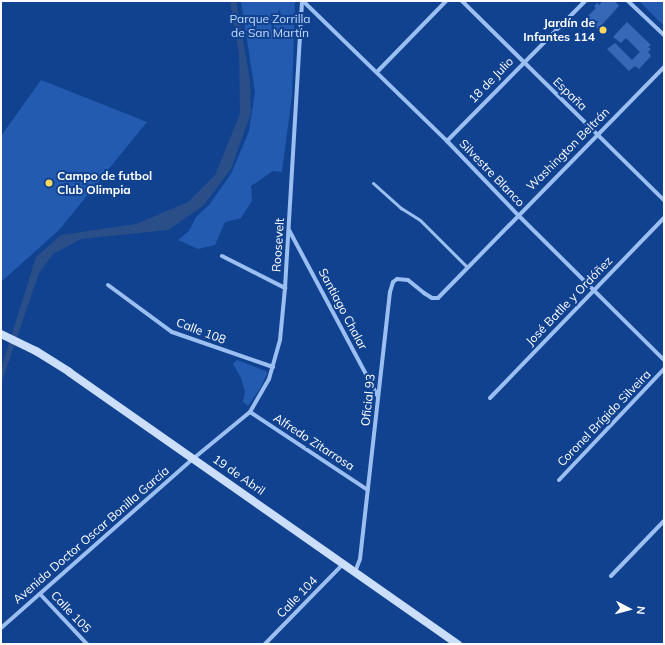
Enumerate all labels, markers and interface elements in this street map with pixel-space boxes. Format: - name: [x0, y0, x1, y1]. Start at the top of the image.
- park label: Parque Zorrilla de San Martín: [229, 12, 311, 40]
- place label: Jardín de Infantes 114: [523, 16, 595, 44]
- marker: Jardín de Infantes 114: [598, 25, 608, 35]
- street label: 18 de Julio: [466, 54, 516, 106]
- street label: España: [550, 74, 590, 114]
- street label: Washington Beltrán: [524, 105, 612, 193]
- street label: Silvestre Blanco: [456, 136, 528, 210]
- place label: Campo de futbol Club Olimpia: [57, 169, 152, 197]
- marker: Campo de futbol Club Olimpia: [44, 178, 54, 188]
- street label: Roosevelt: [269, 217, 287, 273]
- street label: José Batlle y Ordóñez: [523, 253, 615, 349]
- street label: Santiago Chalar: [316, 266, 370, 352]
- street label: Calle 108: [174, 315, 228, 347]
- street label: Coronel Brígido Silveira: [554, 367, 654, 469]
- street label: Oficial 93: [358, 373, 378, 427]
- street label: Alfredo Zitarrosa: [271, 410, 357, 474]
- street label: 19 de Abril: [210, 452, 268, 498]
- street label: Avenida Doctor Oscar Bonilla García: [10, 463, 172, 607]
- street label: Calle 104: [274, 573, 320, 621]
- street label: Calle 105: [48, 588, 94, 636]
- north arrow: [609, 589, 649, 629]
- text: N: [634, 605, 648, 615]

